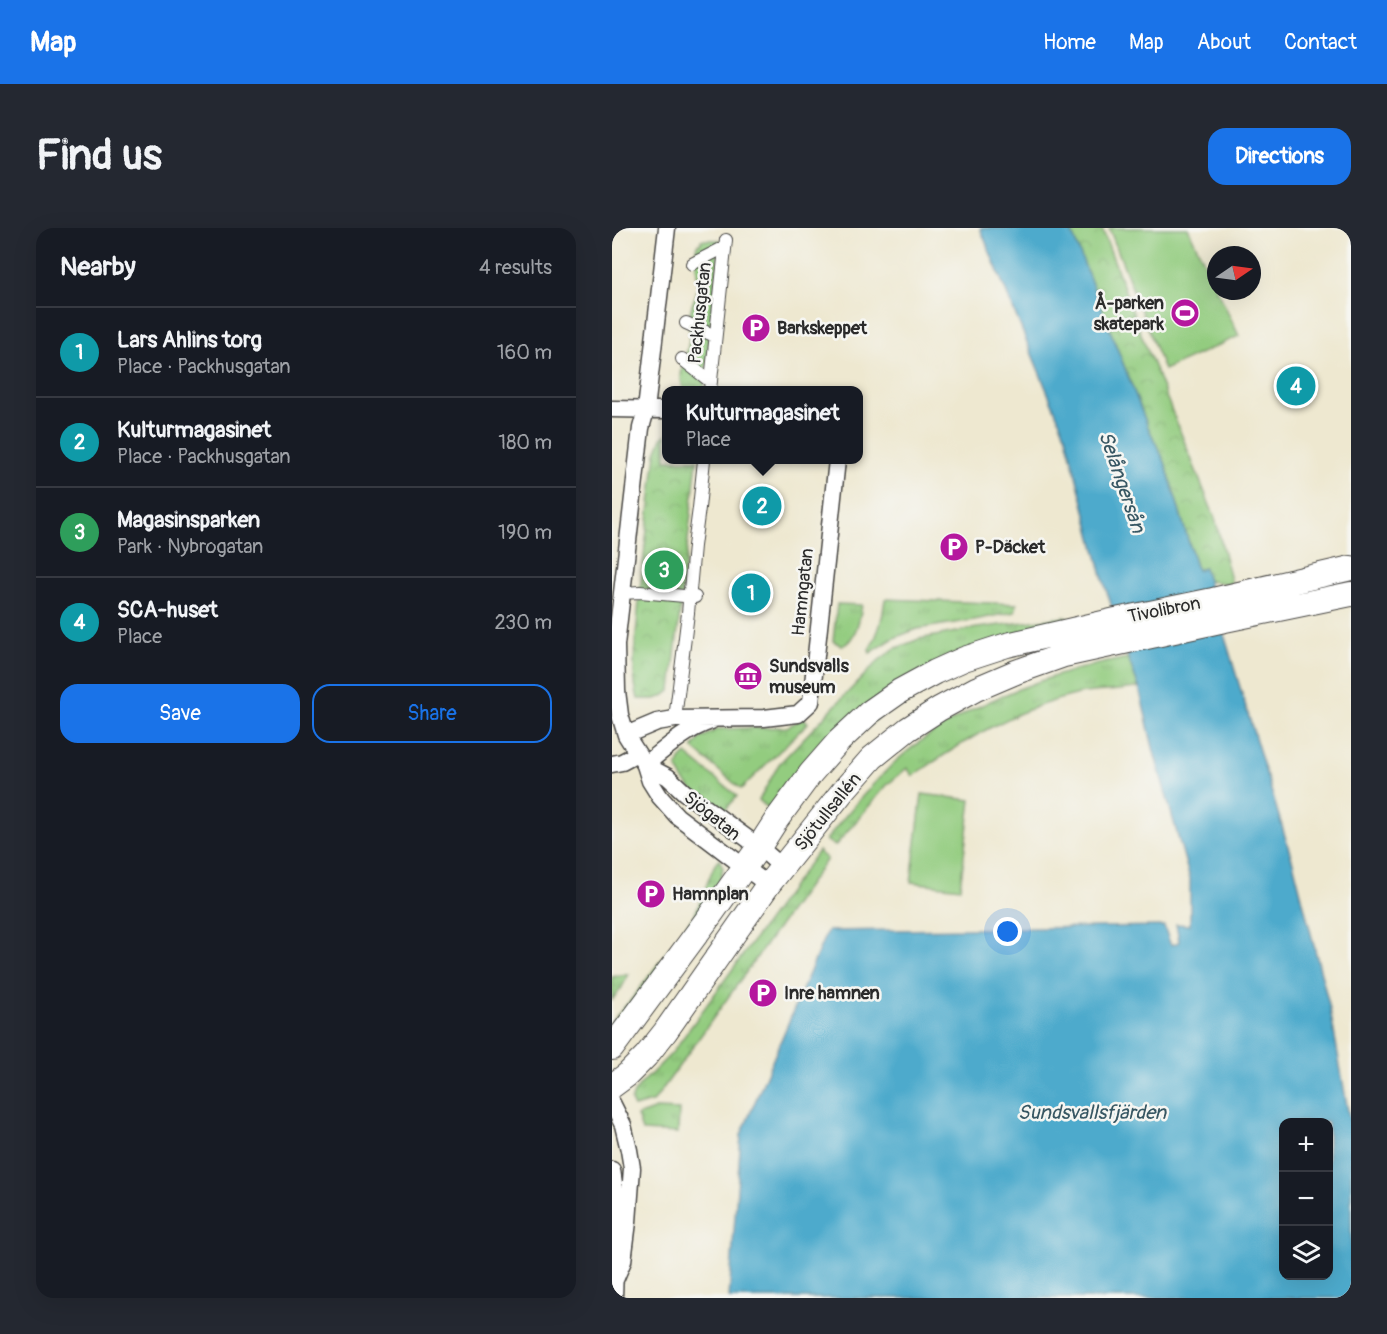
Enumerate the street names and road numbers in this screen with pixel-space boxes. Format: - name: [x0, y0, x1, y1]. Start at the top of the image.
- street label: Packhusgatan: [683, 261, 717, 365]
- street label: Hamngatan: [787, 547, 819, 637]
- street label: Tivolibron: [1126, 592, 1202, 628]
- street label: Sjötullsallén: [789, 768, 867, 856]
- street label: Sjögatan: [679, 786, 745, 846]

